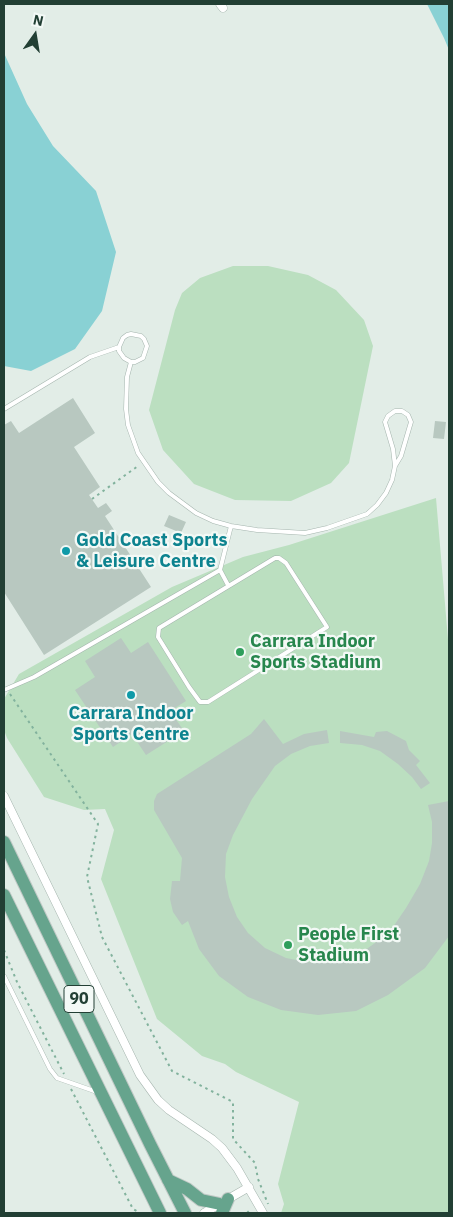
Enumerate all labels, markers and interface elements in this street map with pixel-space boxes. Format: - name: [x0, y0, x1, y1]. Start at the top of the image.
- north arrow: [10, 10, 60, 60]
- text: N: [31, 10, 45, 30]
- place label: Gold Coast Sports & Leisure Centre: [76, 530, 228, 572]
- marker: Gold Coast Sports & Leisure Centre: [60, 545, 72, 557]
- place label: Carrara Indoor Sports Stadium: [250, 631, 381, 674]
- marker: Carrara Indoor Sports Stadium: [234, 646, 246, 658]
- marker: Carrara Indoor Sports Centre: [125, 689, 137, 701]
- place label: Carrara Indoor Sports Centre: [68, 703, 194, 746]
- place label: People First Stadium: [298, 924, 399, 966]
- marker: People First Stadium: [282, 939, 294, 951]
- road number: 90: [64, 986, 94, 1012]

